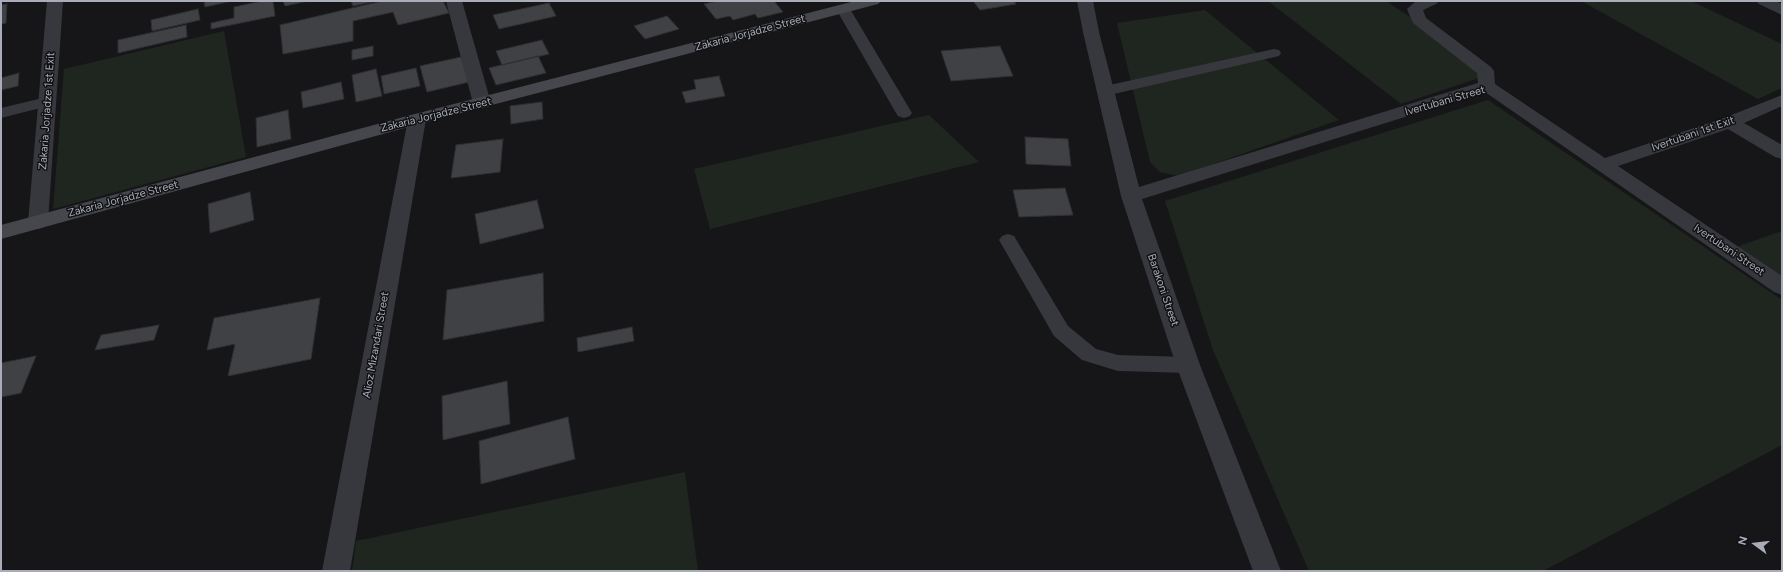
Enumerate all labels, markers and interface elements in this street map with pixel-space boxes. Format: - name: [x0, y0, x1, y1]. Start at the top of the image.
- street label: Zakaria Jorjadze Street: [693, 12, 807, 54]
- street label: Zakaria Jorjadze 1st Exit: [36, 52, 58, 170]
- street label: Ivertubani Street: [1403, 83, 1487, 119]
- street label: Zakaria Jorjadze Street: [379, 95, 493, 135]
- street label: Ivertubani 1st Exit: [1650, 114, 1736, 154]
- street label: Zakaria Jorjadze Street: [66, 178, 180, 220]
- street label: Ivertubani Street: [1691, 221, 1767, 279]
- street label: Barakoni Street: [1144, 252, 1182, 328]
- street label: Alioz Mizandari Street: [360, 291, 392, 399]
- north arrow: [1735, 524, 1775, 564]
- text: N: [1736, 535, 1750, 547]

